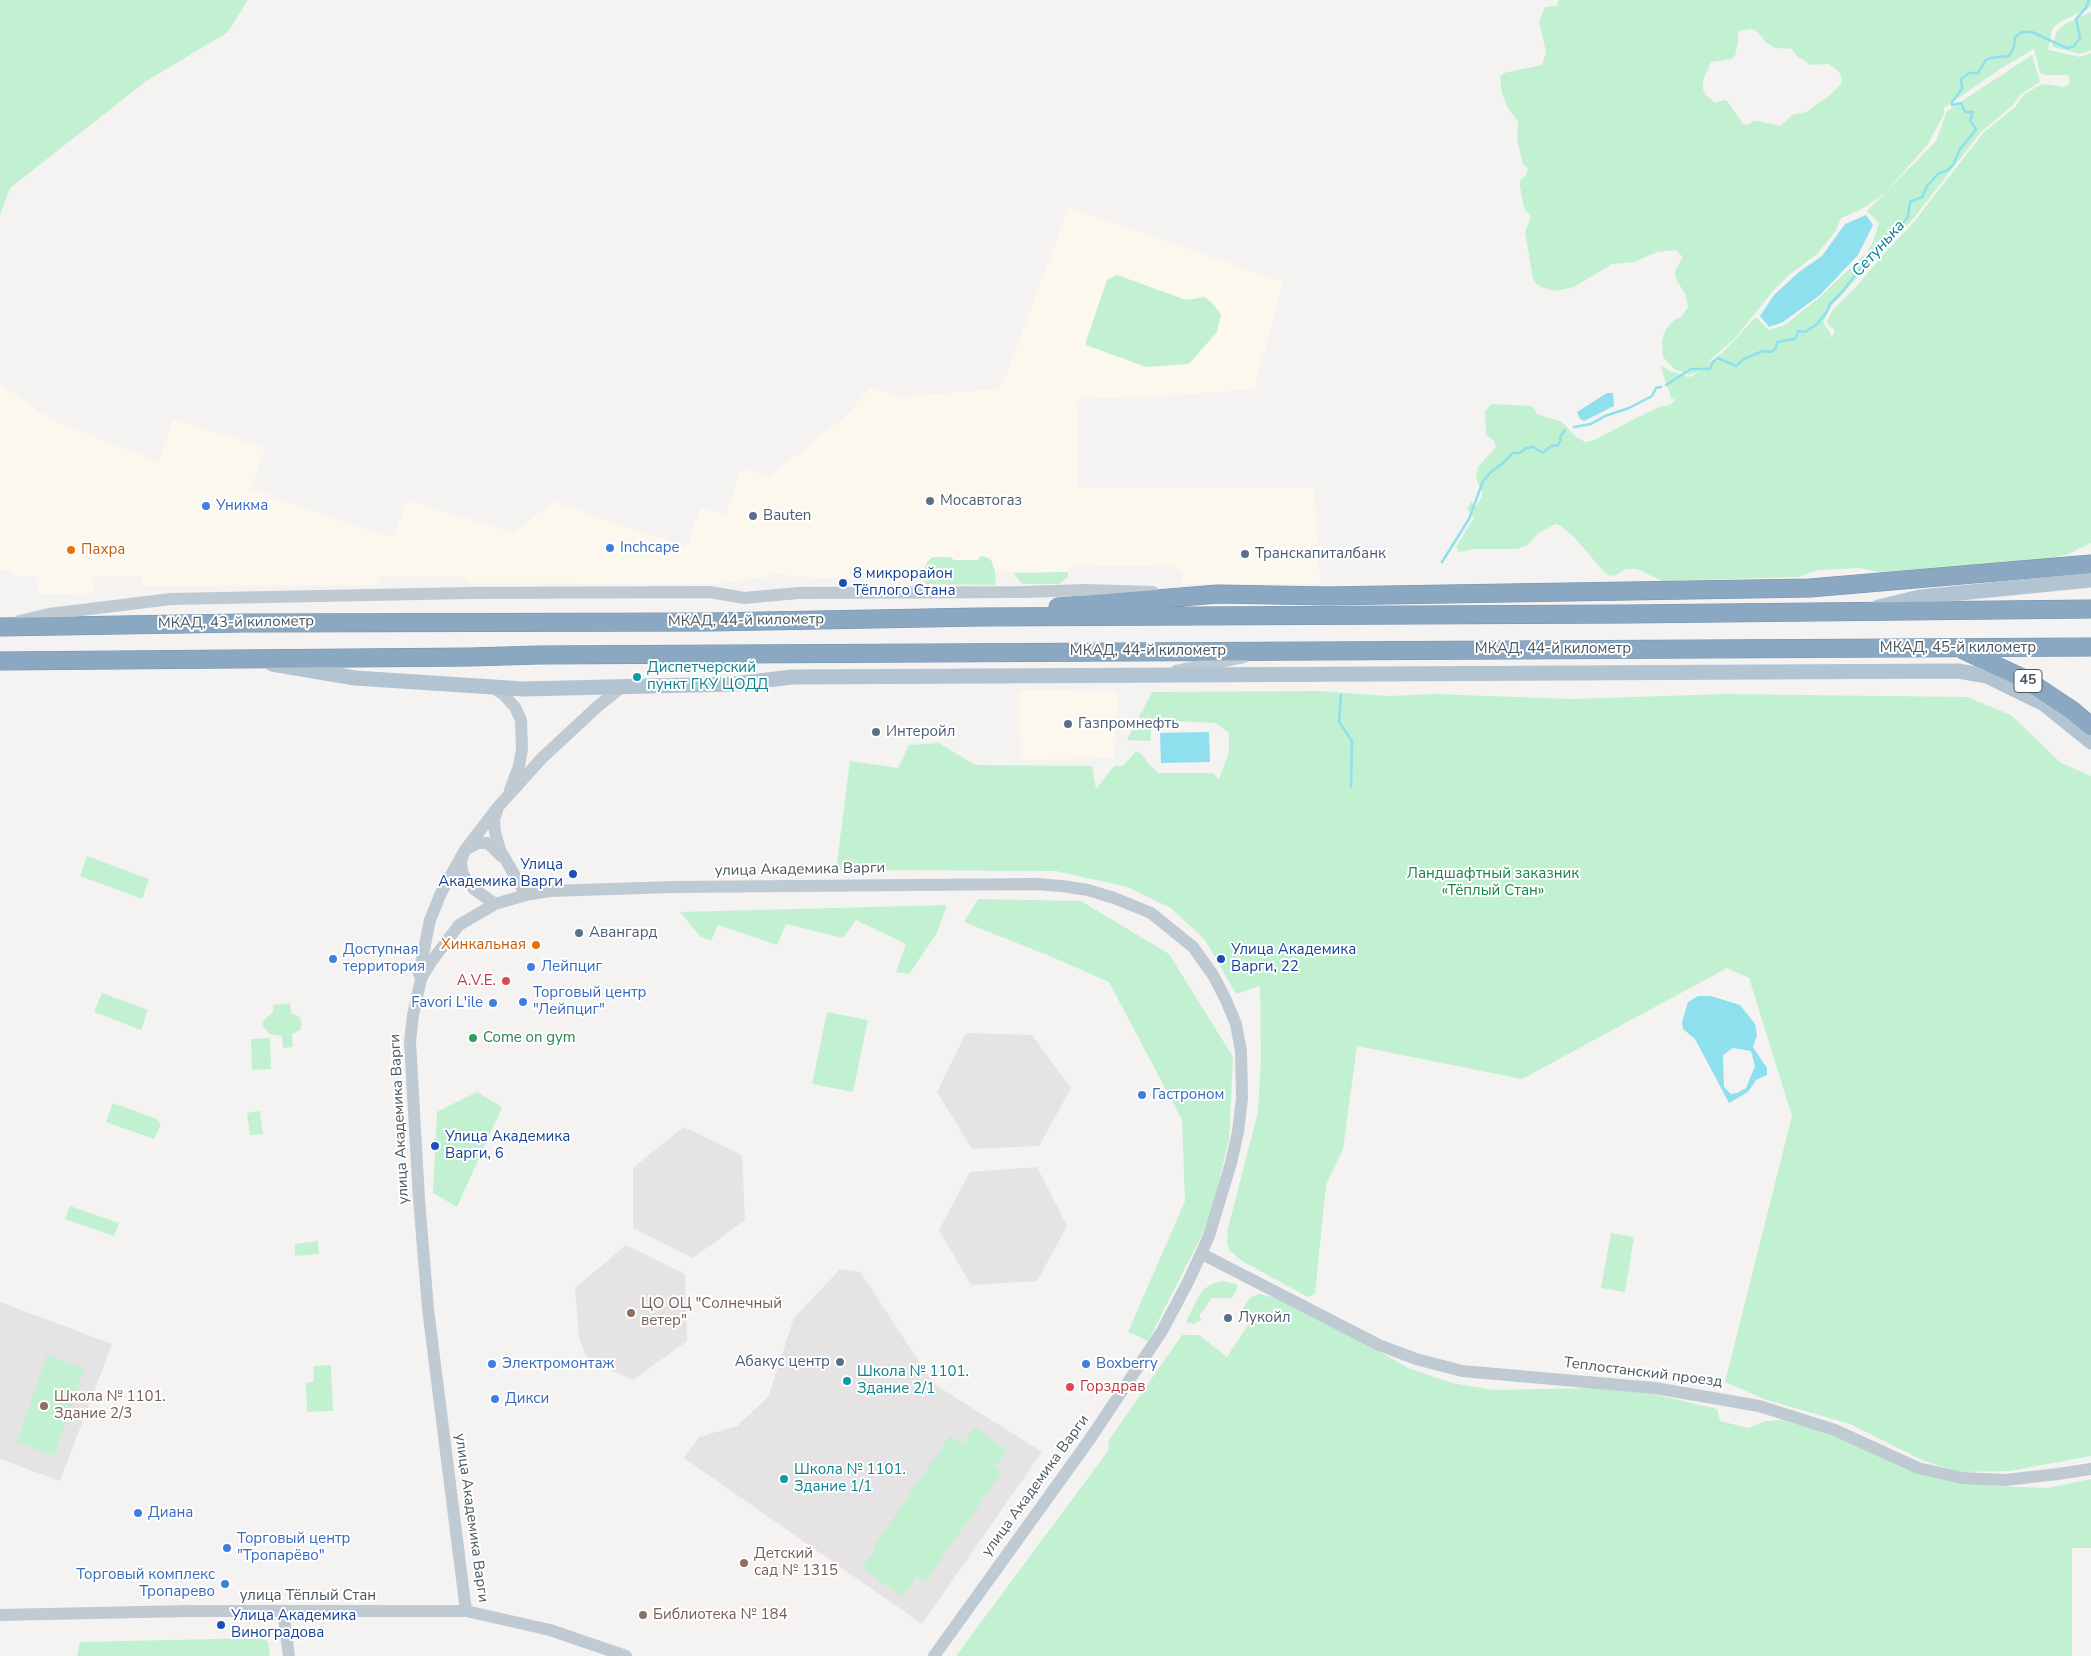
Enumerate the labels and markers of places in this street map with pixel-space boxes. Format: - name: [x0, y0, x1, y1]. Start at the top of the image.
- place label: Мосавтогаз: [940, 492, 1022, 510]
- marker: Мосавтогаз: [924, 495, 936, 507]
- place label: Уникма: [216, 497, 268, 515]
- marker: Уникма: [200, 500, 212, 512]
- place label: Bauten: [763, 507, 811, 525]
- marker: Bauten: [747, 510, 759, 522]
- place label: Inchcape: [620, 539, 679, 557]
- place label: Пахра: [81, 541, 125, 559]
- marker: Inchcape: [604, 542, 616, 554]
- marker: Пахра: [65, 544, 77, 556]
- place label: Транскапиталбанк: [1255, 545, 1386, 563]
- marker: Транскапиталбанк: [1239, 548, 1251, 560]
- place label: 8 микрорайон Тёплого Стана: [853, 565, 955, 600]
- marker: 8 микрорайон Тёплого Стана: [837, 577, 849, 589]
- place label: Диспетчерский пункт ГКУ ЦОДД: [647, 659, 768, 694]
- marker: Диспетчерский пункт ГКУ ЦОДД: [631, 671, 643, 683]
- place label: Газпромнефть: [1078, 715, 1179, 733]
- marker: Газпромнефть: [1062, 718, 1074, 730]
- place label: Интеройл: [886, 723, 955, 741]
- marker: Интеройл: [870, 726, 882, 738]
- place label: Улица Академика Варги: [438, 856, 563, 891]
- marker: Улица Академика Варги: [567, 868, 579, 880]
- place label: Авангард: [589, 924, 657, 942]
- marker: Авангард: [573, 927, 585, 939]
- place label: Хинкальная: [441, 936, 526, 954]
- marker: Хинкальная: [530, 939, 542, 951]
- place label: Доступная территория: [343, 941, 425, 976]
- place label: Улица Академика Варги, 22: [1231, 941, 1356, 976]
- marker: Доступная территория: [327, 953, 339, 965]
- marker: Улица Академика Варги, 22: [1215, 953, 1227, 965]
- place label: Лейпциг: [541, 958, 602, 976]
- marker: Лейпциг: [525, 961, 537, 973]
- place label: A.V.E.: [457, 972, 496, 990]
- marker: A.V.E.: [500, 975, 512, 987]
- place label: Торговый центр "Лейпциг": [533, 984, 647, 1019]
- place label: Favori L'ile: [411, 994, 483, 1012]
- marker: Торговый центр "Лейпциг": [517, 996, 529, 1008]
- marker: Favori L'ile: [487, 997, 499, 1009]
- place label: Come on gym: [483, 1029, 576, 1047]
- marker: Come on gym: [467, 1032, 479, 1044]
- place label: Гастроном: [1152, 1086, 1224, 1104]
- marker: Гастроном: [1136, 1089, 1148, 1101]
- place label: Улица Академика Варги, 6: [445, 1128, 570, 1163]
- marker: Улица Академика Варги, 6: [429, 1140, 441, 1152]
- place label: ЦО ОЦ "Солнечный ветер": [641, 1295, 782, 1330]
- marker: ЦО ОЦ "Солнечный ветер": [625, 1307, 637, 1319]
- place label: Лукойл: [1238, 1309, 1291, 1327]
- marker: Лукойл: [1222, 1312, 1234, 1324]
- place label: Абакус центр: [735, 1353, 830, 1371]
- place label: Электромонтаж: [502, 1355, 614, 1373]
- place label: Boxberry: [1096, 1355, 1158, 1373]
- marker: Абакус центр: [834, 1356, 846, 1368]
- marker: Электромонтаж: [486, 1358, 498, 1370]
- marker: Boxberry: [1080, 1358, 1092, 1370]
- place label: Школа № 1101. Здание 2/1: [857, 1363, 969, 1398]
- marker: Школа № 1101. Здание 2/1: [841, 1375, 853, 1387]
- place label: Горздрав: [1080, 1378, 1145, 1396]
- marker: Горздрав: [1064, 1381, 1076, 1393]
- place label: Школа № 1101. Здание 2/3: [54, 1388, 166, 1423]
- place label: Дикси: [505, 1390, 549, 1408]
- marker: Дикси: [489, 1393, 501, 1405]
- marker: Школа № 1101. Здание 2/3: [38, 1400, 50, 1412]
- place label: Школа № 1101. Здание 1/1: [794, 1461, 906, 1496]
- marker: Школа № 1101. Здание 1/1: [778, 1473, 790, 1485]
- place label: Диана: [148, 1504, 193, 1522]
- marker: Диана: [132, 1507, 144, 1519]
- place label: Торговый центр "Тропарёво": [237, 1530, 351, 1565]
- marker: Торговый центр "Тропарёво": [221, 1542, 233, 1554]
- place label: Детский сад № 1315: [754, 1545, 838, 1580]
- marker: Детский сад № 1315: [738, 1557, 750, 1569]
- place label: Торговый комплекс Тропарево: [76, 1566, 215, 1601]
- marker: Торговый комплекс Тропарево: [219, 1578, 231, 1590]
- place label: Библиотека № 184: [653, 1606, 787, 1624]
- place label: Улица Академика Виноградова: [231, 1607, 356, 1642]
- marker: Библиотека № 184: [637, 1609, 649, 1621]
- marker: Улица Академика Виноградова: [215, 1619, 227, 1631]

